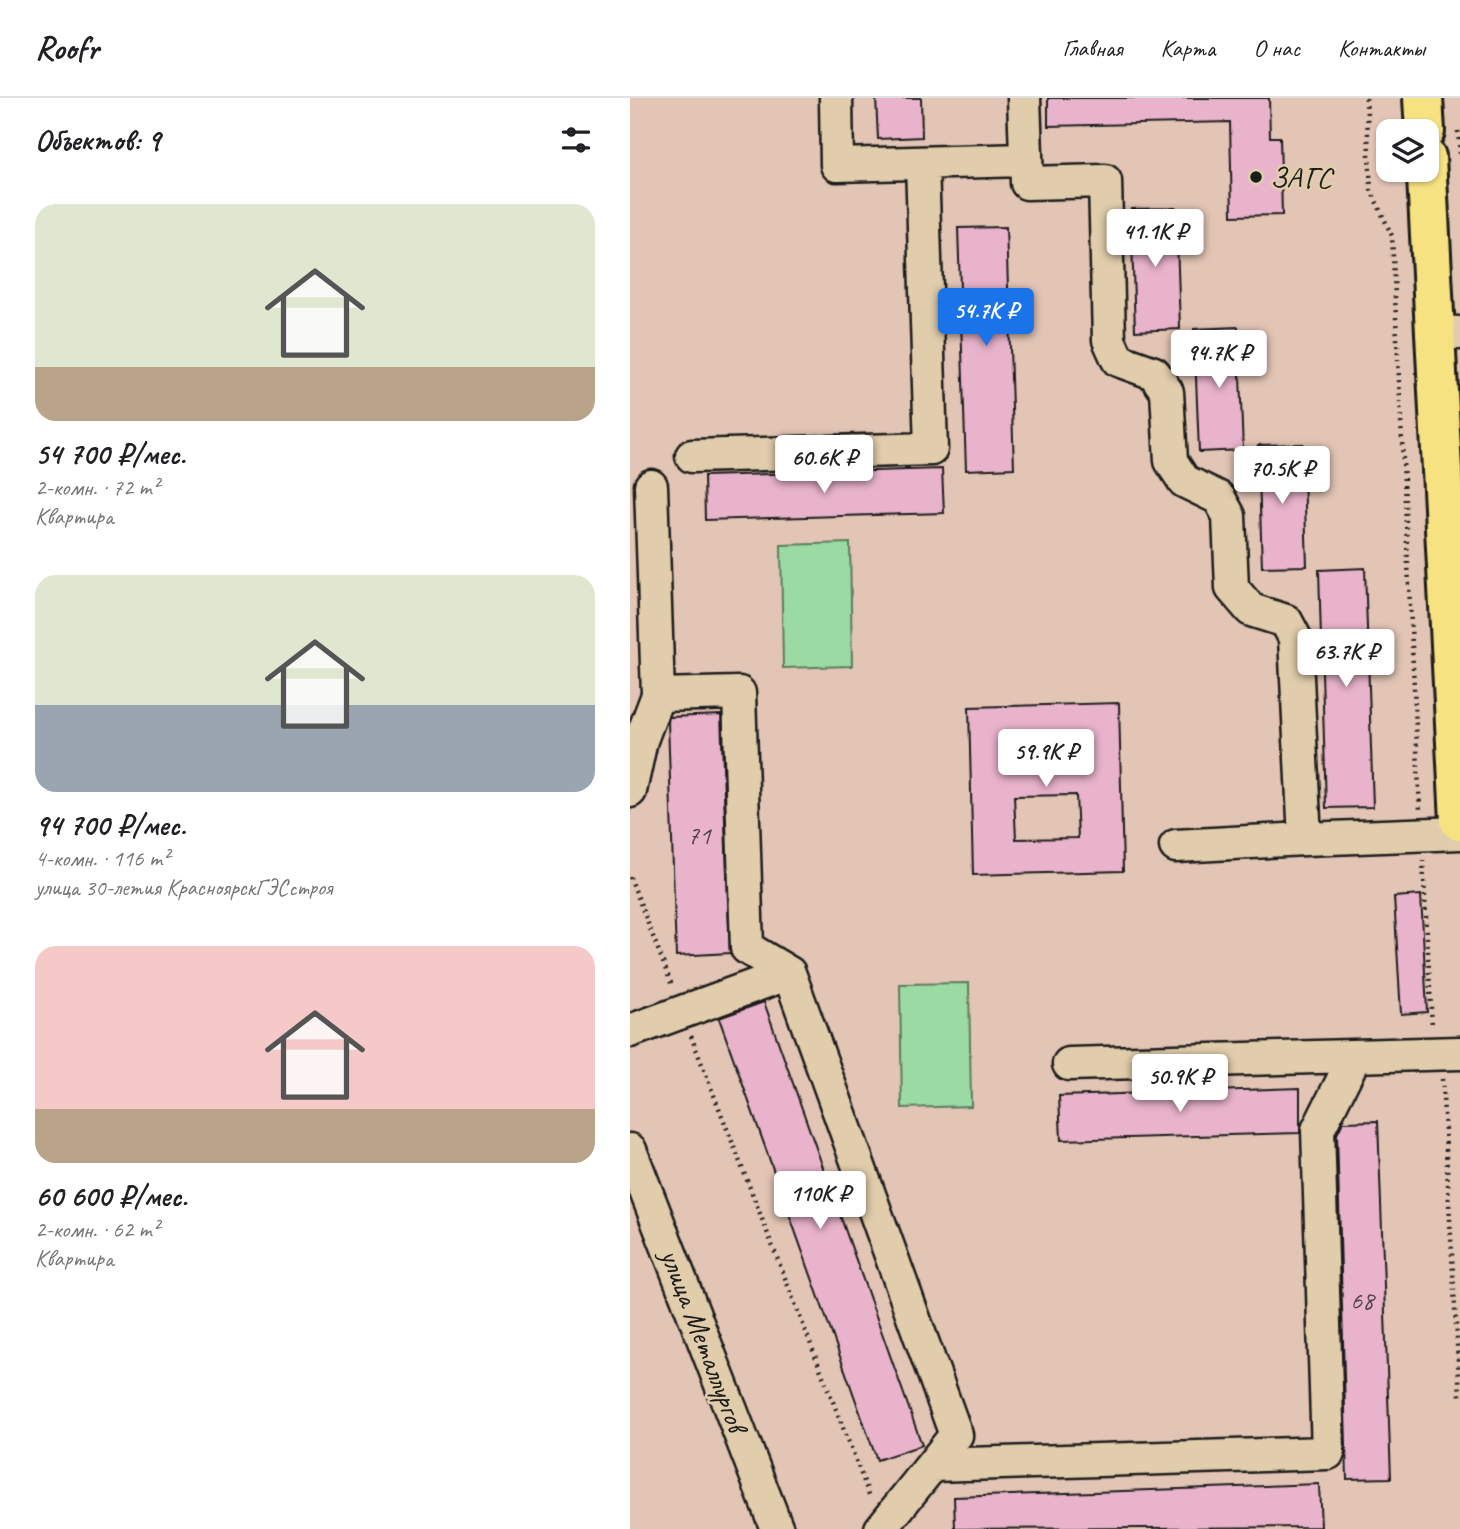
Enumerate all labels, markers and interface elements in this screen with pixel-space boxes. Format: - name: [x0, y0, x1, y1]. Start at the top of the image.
- text: Roofr: [35, 27, 98, 69]
- text: Главная: [1062, 33, 1123, 63]
- text: Карта: [1161, 33, 1215, 63]
- text: О нас: [1253, 33, 1300, 63]
- text: Контакты: [1338, 33, 1425, 63]
- map controls: [1376, 119, 1439, 182]
- button: layers: [1376, 119, 1439, 182]
- text: Объектов: 9: [35, 121, 160, 159]
- icon: filters: [557, 121, 595, 159]
- place label: ЗАГС: [1270, 158, 1335, 196]
- marker: ЗАГС: [1248, 169, 1264, 185]
- pin: 41.1K ₽: [1090, 209, 1220, 269]
- text: 41.1K ₽: [1123, 217, 1187, 246]
- icon: home: [252, 250, 378, 376]
- pin: 54.7K ₽: [921, 288, 1051, 348]
- text: 54.7K ₽: [954, 296, 1018, 325]
- pin: 94.7K ₽: [1154, 330, 1284, 390]
- text: 94.7K ₽: [1187, 338, 1251, 367]
- text: 54 700 ₽/мес.: [35, 435, 185, 473]
- pin: 60.6K ₽: [759, 436, 889, 495]
- text: 60.6K ₽: [791, 443, 857, 472]
- pin: 70.5K ₽: [1217, 446, 1347, 506]
- text: 70.5K ₽: [1250, 454, 1314, 483]
- text: 2-комн. · 72 m²: [35, 473, 159, 502]
- text: Квартира: [35, 502, 113, 531]
- icon: home: [252, 621, 378, 747]
- pin: 63.7K ₽: [1281, 630, 1411, 689]
- text: 63.7K ₽: [1313, 637, 1379, 666]
- pin: 59.9K ₽: [981, 730, 1111, 789]
- text: 59.9K ₽: [1014, 737, 1078, 766]
- text: 94 700 ₽/мес.: [35, 806, 186, 844]
- house number: 71: [687, 819, 712, 852]
- text: 4-комн. · 116 m²: [35, 844, 169, 873]
- text: улица 30-летия КрасноярскГЭСстроя: [35, 873, 332, 902]
- icon: home: [252, 992, 378, 1118]
- pin: 50.9K ₽: [1115, 1054, 1245, 1114]
- text: 50.9K ₽: [1148, 1062, 1212, 1091]
- pin: 110K ₽: [763, 1172, 877, 1231]
- text: 60 600 ₽/мес.: [35, 1177, 187, 1215]
- text: 110K ₽: [790, 1179, 850, 1208]
- text: 2-комн. · 62 m²: [35, 1215, 159, 1244]
- street label: улица Металлургов: [651, 1242, 758, 1442]
- text: Квартира: [35, 1244, 113, 1273]
- house number: 68: [1350, 1284, 1376, 1317]

